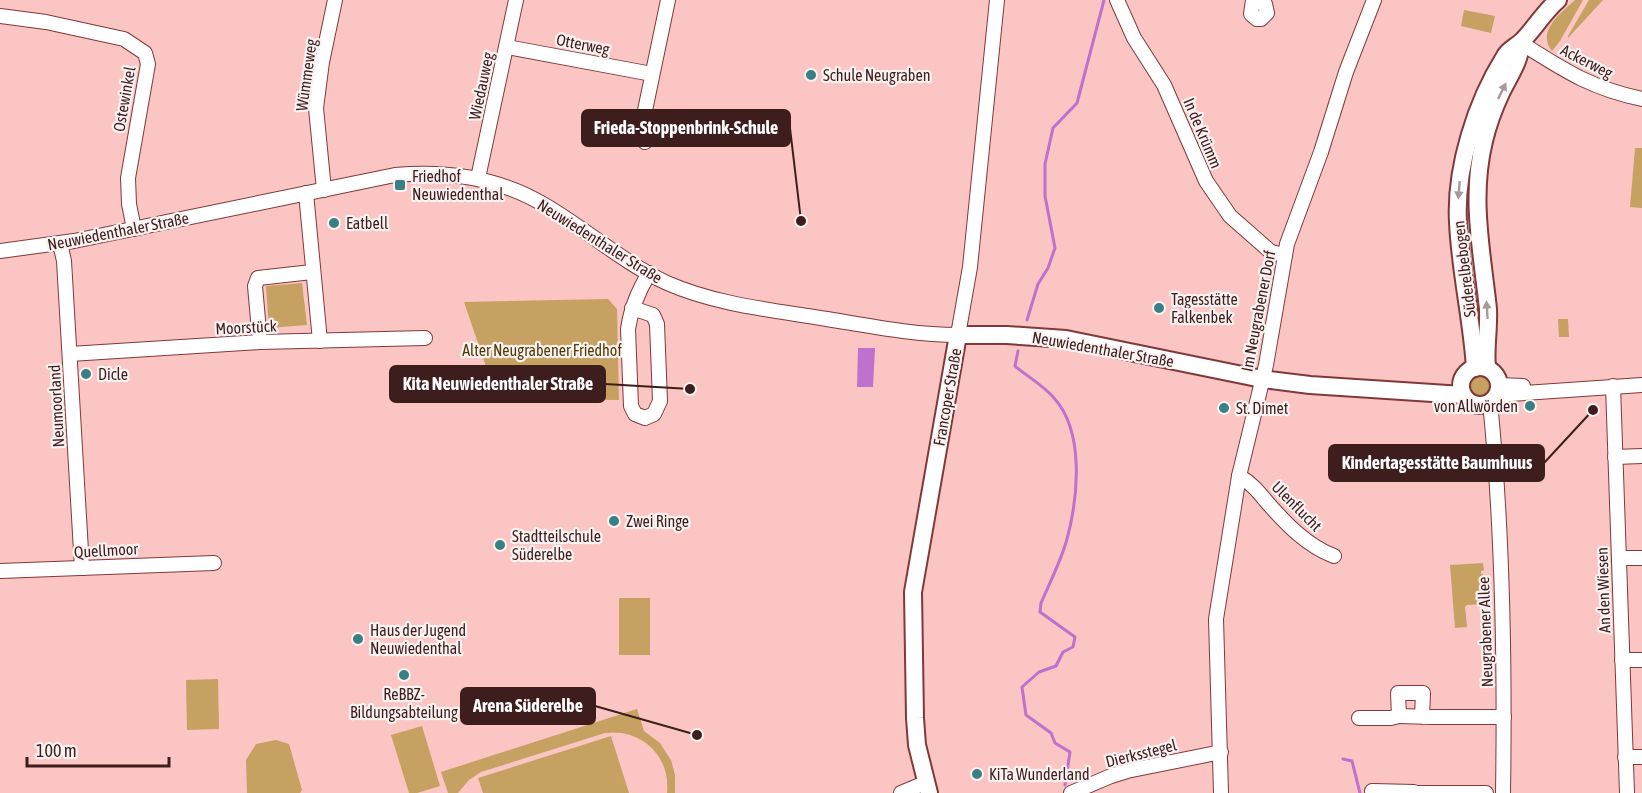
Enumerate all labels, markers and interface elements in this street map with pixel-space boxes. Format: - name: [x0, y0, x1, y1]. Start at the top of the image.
- street label: Otterweg: [555, 30, 611, 59]
- street label: Wümmeweg: [292, 38, 321, 112]
- street label: Ackerweg: [1558, 40, 1616, 83]
- street label: Wiedauweg: [465, 50, 498, 122]
- street label: Ostewinkel: [109, 64, 139, 133]
- place label: Schule Neugraben: [823, 66, 930, 85]
- marker: Schule Neugraben: [804, 68, 818, 82]
- one-way arrow: [1498, 83, 1507, 100]
- street label: In de Krümm: [1180, 95, 1226, 171]
- callout: Frieda-Stoppenbrink-Schule: [582, 110, 790, 146]
- text: Frieda-Stoppenbrink-Schule: [594, 117, 778, 138]
- place label: Friedhof Neuwiedenthal: [412, 167, 504, 203]
- marker: Friedhof Neuwiedenthal: [393, 178, 407, 192]
- one-way arrow: [1454, 181, 1464, 200]
- street label: Neuwiedenthaler Straße: [534, 195, 666, 287]
- street label: Neuwiedenthaler Straße: [46, 208, 190, 254]
- place label: Eatbell: [346, 214, 389, 232]
- marker: Eatbell: [327, 216, 341, 230]
- street label: Süderelbebogen: [1449, 220, 1480, 318]
- street label: Im Neugrabener Dorf: [1237, 248, 1280, 373]
- place label: Tagesstätte Falkenbek: [1171, 290, 1238, 326]
- marker: Tagesstätte Falkenbek: [1152, 301, 1166, 315]
- one-way arrow: [1482, 301, 1492, 320]
- street label: Moorstück: [215, 316, 277, 338]
- street label: Neuwiedenthaler Straße: [1031, 328, 1175, 370]
- park label: Alter Neugrabener Friedhof: [462, 341, 622, 360]
- street label: Francoper Straße: [930, 347, 965, 447]
- street label: Neumoorland: [45, 364, 67, 448]
- place label: Dicle: [98, 365, 128, 383]
- callout: Kita Neuwiedenthaler Straße: [390, 366, 605, 402]
- marker: Dicle: [79, 367, 93, 381]
- text: Kita Neuwiedenthaler Straße: [403, 373, 593, 394]
- place label: von Allwörden: [1434, 397, 1518, 415]
- place label: St. Dimet: [1236, 399, 1289, 417]
- marker: von Allwörden: [1523, 399, 1537, 413]
- marker: St. Dimet: [1217, 401, 1231, 415]
- callout: Kindertagesstätte Baumhuus: [1329, 445, 1544, 481]
- text: Kindertagesstätte Baumhuus: [1342, 452, 1533, 473]
- street label: Ulenflucht: [1268, 477, 1326, 535]
- place label: Zwei Ringe: [626, 512, 689, 531]
- marker: Zwei Ringe: [607, 514, 621, 528]
- place label: Stadtteilschule Süderelbe: [512, 527, 601, 563]
- marker: Stadtteilschule Süderelbe: [493, 538, 507, 552]
- street label: Quellmoor: [74, 539, 139, 561]
- street label: An den Wiesen: [1593, 547, 1613, 633]
- street label: Neugrabener Allee: [1474, 576, 1497, 688]
- place label: Haus der Jugend Neuwiedenthal: [370, 621, 466, 657]
- marker: Haus der Jugend Neuwiedenthal: [351, 632, 365, 646]
- marker: ReBBZ- Bildungsabteilung: [397, 668, 411, 682]
- place label: ReBBZ- Bildungsabteilung: [350, 685, 458, 722]
- callout: Arena Süderelbe: [461, 688, 595, 724]
- text: Arena Süderelbe: [472, 695, 583, 716]
- scale bar: [27, 730, 170, 768]
- street label: Dierksstegel: [1104, 735, 1179, 772]
- text: 100 m: [36, 740, 77, 761]
- place label: KiTa Wunderland: [989, 765, 1090, 783]
- marker: KiTa Wunderland: [970, 767, 984, 781]

